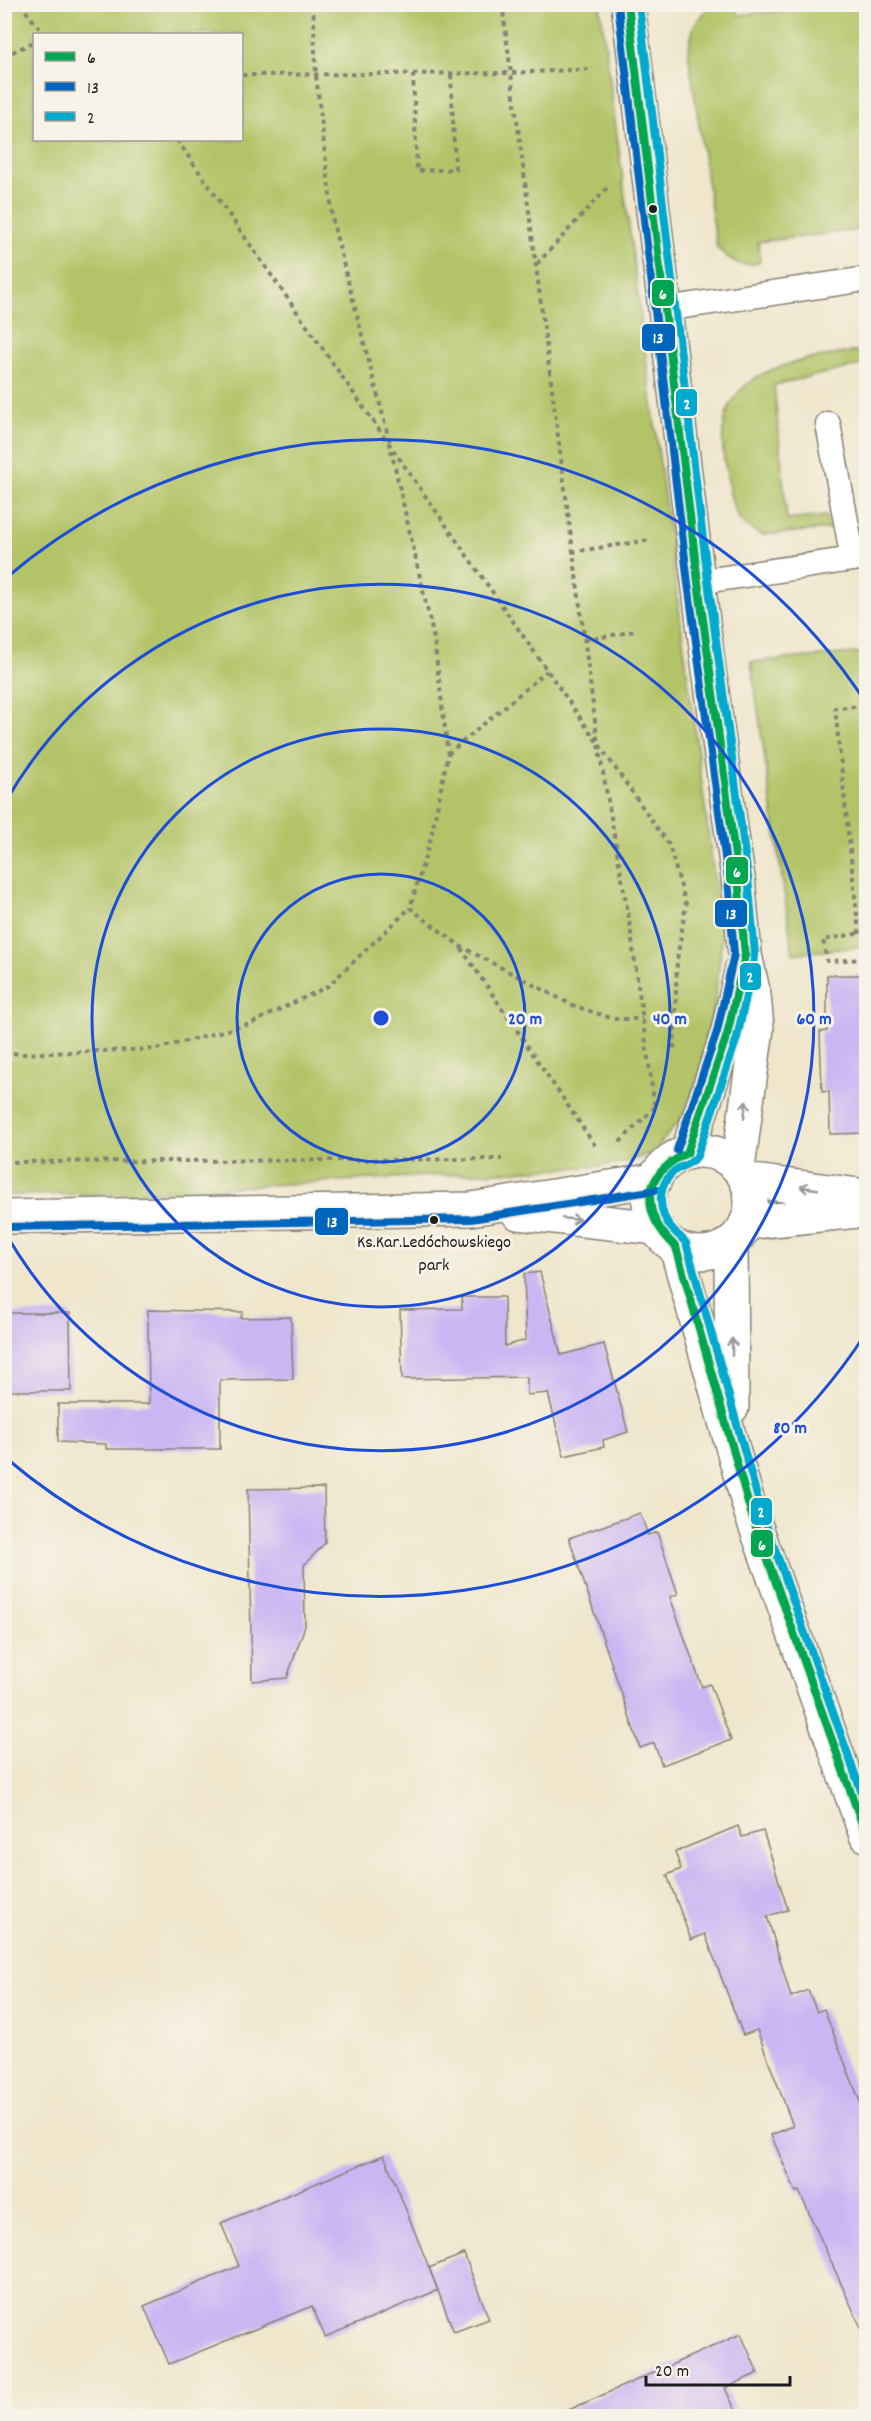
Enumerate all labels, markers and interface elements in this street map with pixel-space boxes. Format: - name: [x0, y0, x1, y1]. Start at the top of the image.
- legend: [33, 33, 243, 141]
- text: 6: [87, 47, 96, 72]
- text: 13: [87, 77, 99, 102]
- text: 2: [87, 107, 95, 132]
- unlabelled marker: [647, 203, 659, 215]
- line badge: 6: [651, 279, 675, 307]
- text: 6: [659, 284, 667, 307]
- line badge: 13: [641, 323, 676, 352]
- text: 13: [653, 328, 663, 351]
- line badge: 2: [675, 388, 698, 417]
- text: 2: [684, 394, 691, 417]
- line badge: 6: [725, 856, 749, 885]
- text: 6: [733, 862, 741, 885]
- line badge: 13: [714, 899, 748, 928]
- text: 13: [726, 904, 736, 927]
- line badge: 2: [739, 962, 762, 991]
- text: 2: [747, 967, 754, 990]
- centre of rings: [371, 1008, 391, 1028]
- text: 20 m: [508, 1008, 542, 1033]
- text: 40 m: [653, 1008, 687, 1033]
- text: 60 m: [796, 1008, 832, 1033]
- one-way arrow: [739, 1100, 750, 1120]
- one-way arrow: [799, 1183, 819, 1194]
- line badge: 13: [314, 1207, 349, 1236]
- text: 13: [327, 1212, 337, 1235]
- marker: Ks.Kar.Ledóchowskiego park: [428, 1214, 440, 1226]
- one-way arrow: [561, 1214, 581, 1225]
- place label: Ks.Kar.Ledóchowskiego park: [357, 1231, 511, 1279]
- one-way arrow: [726, 1338, 738, 1358]
- text: 80 m: [773, 1417, 807, 1442]
- line badge: 2: [750, 1497, 773, 1526]
- text: 2: [758, 1502, 765, 1525]
- line badge: 6: [750, 1529, 774, 1558]
- text: 6: [758, 1535, 766, 1558]
- scale bar: [646, 2349, 790, 2387]
- text: 20 m: [655, 2360, 689, 2385]

